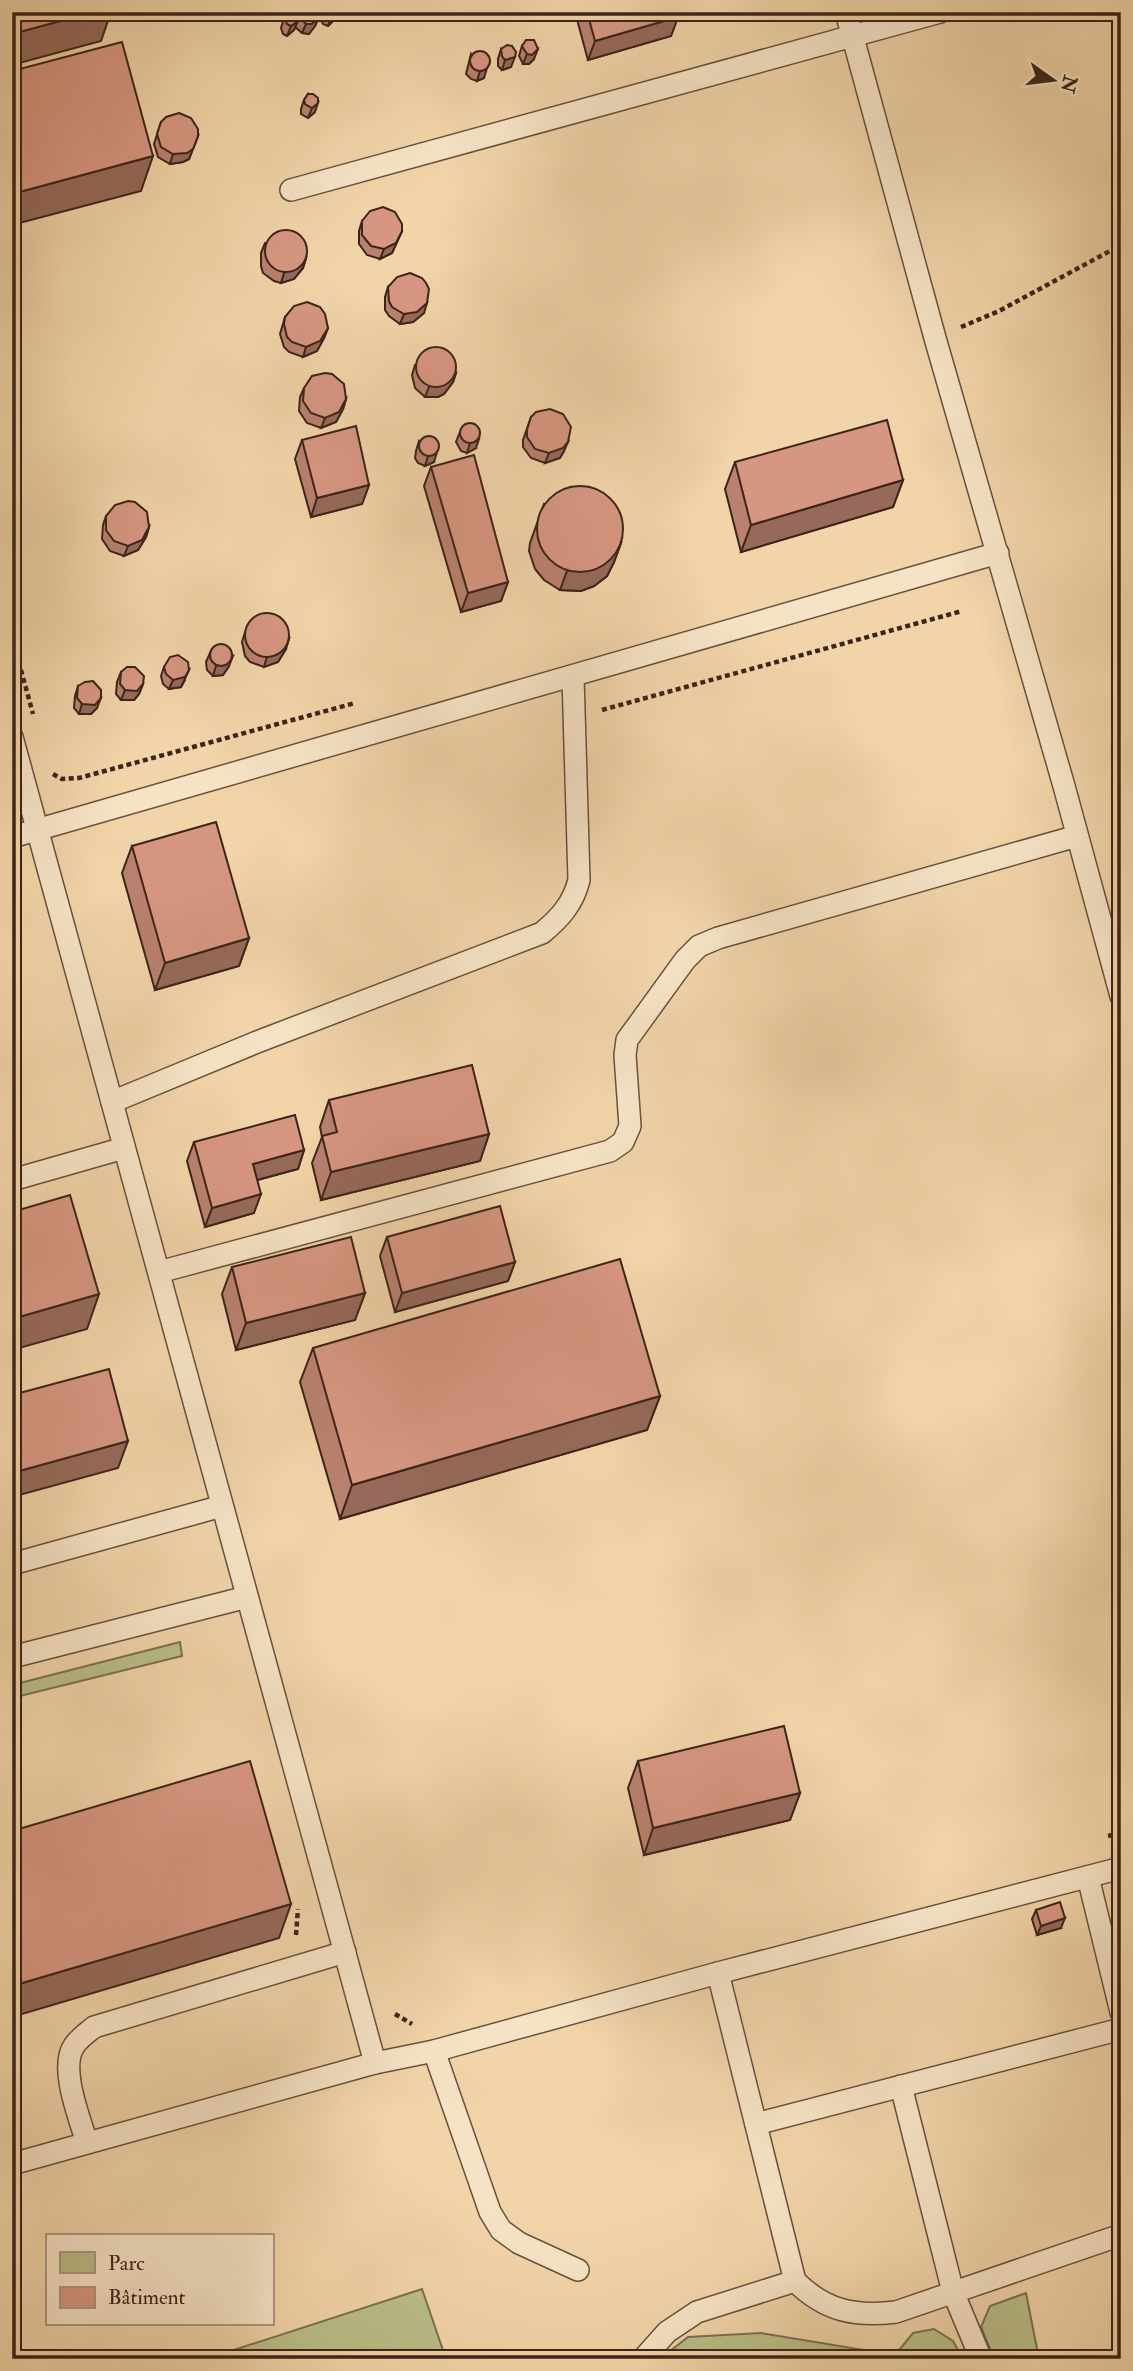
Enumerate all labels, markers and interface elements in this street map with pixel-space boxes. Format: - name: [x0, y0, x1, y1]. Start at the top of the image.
- north arrow: [1018, 46, 1088, 116]
- text: N: [1055, 72, 1082, 96]
- legend: [46, 2234, 273, 2326]
- text: Parc: [108, 2250, 145, 2277]
- text: Bâtiment: [108, 2284, 185, 2311]

